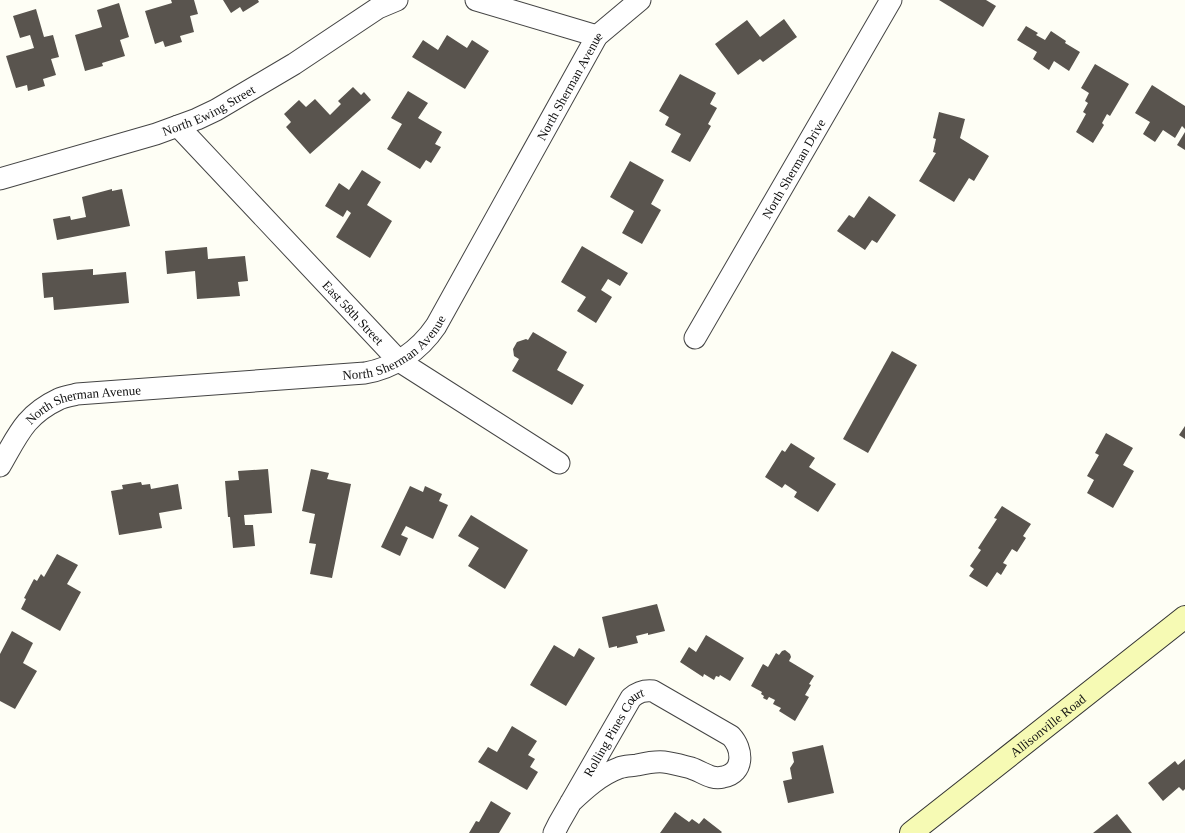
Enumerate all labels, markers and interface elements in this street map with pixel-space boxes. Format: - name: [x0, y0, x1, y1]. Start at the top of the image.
- street label: North Sherman Avenue: [533, 28, 605, 143]
- street label: North Ewing Street: [160, 81, 258, 139]
- street label: North Sherman Drive: [759, 116, 828, 221]
- street label: East 58th Street: [320, 277, 387, 348]
- street label: North Sherman Avenue: [342, 312, 448, 382]
- street label: North Sherman Avenue: [22, 382, 142, 427]
- street label: Rolling Pines Court: [580, 684, 646, 779]
- street label: Allisonville Road: [1007, 691, 1089, 760]

